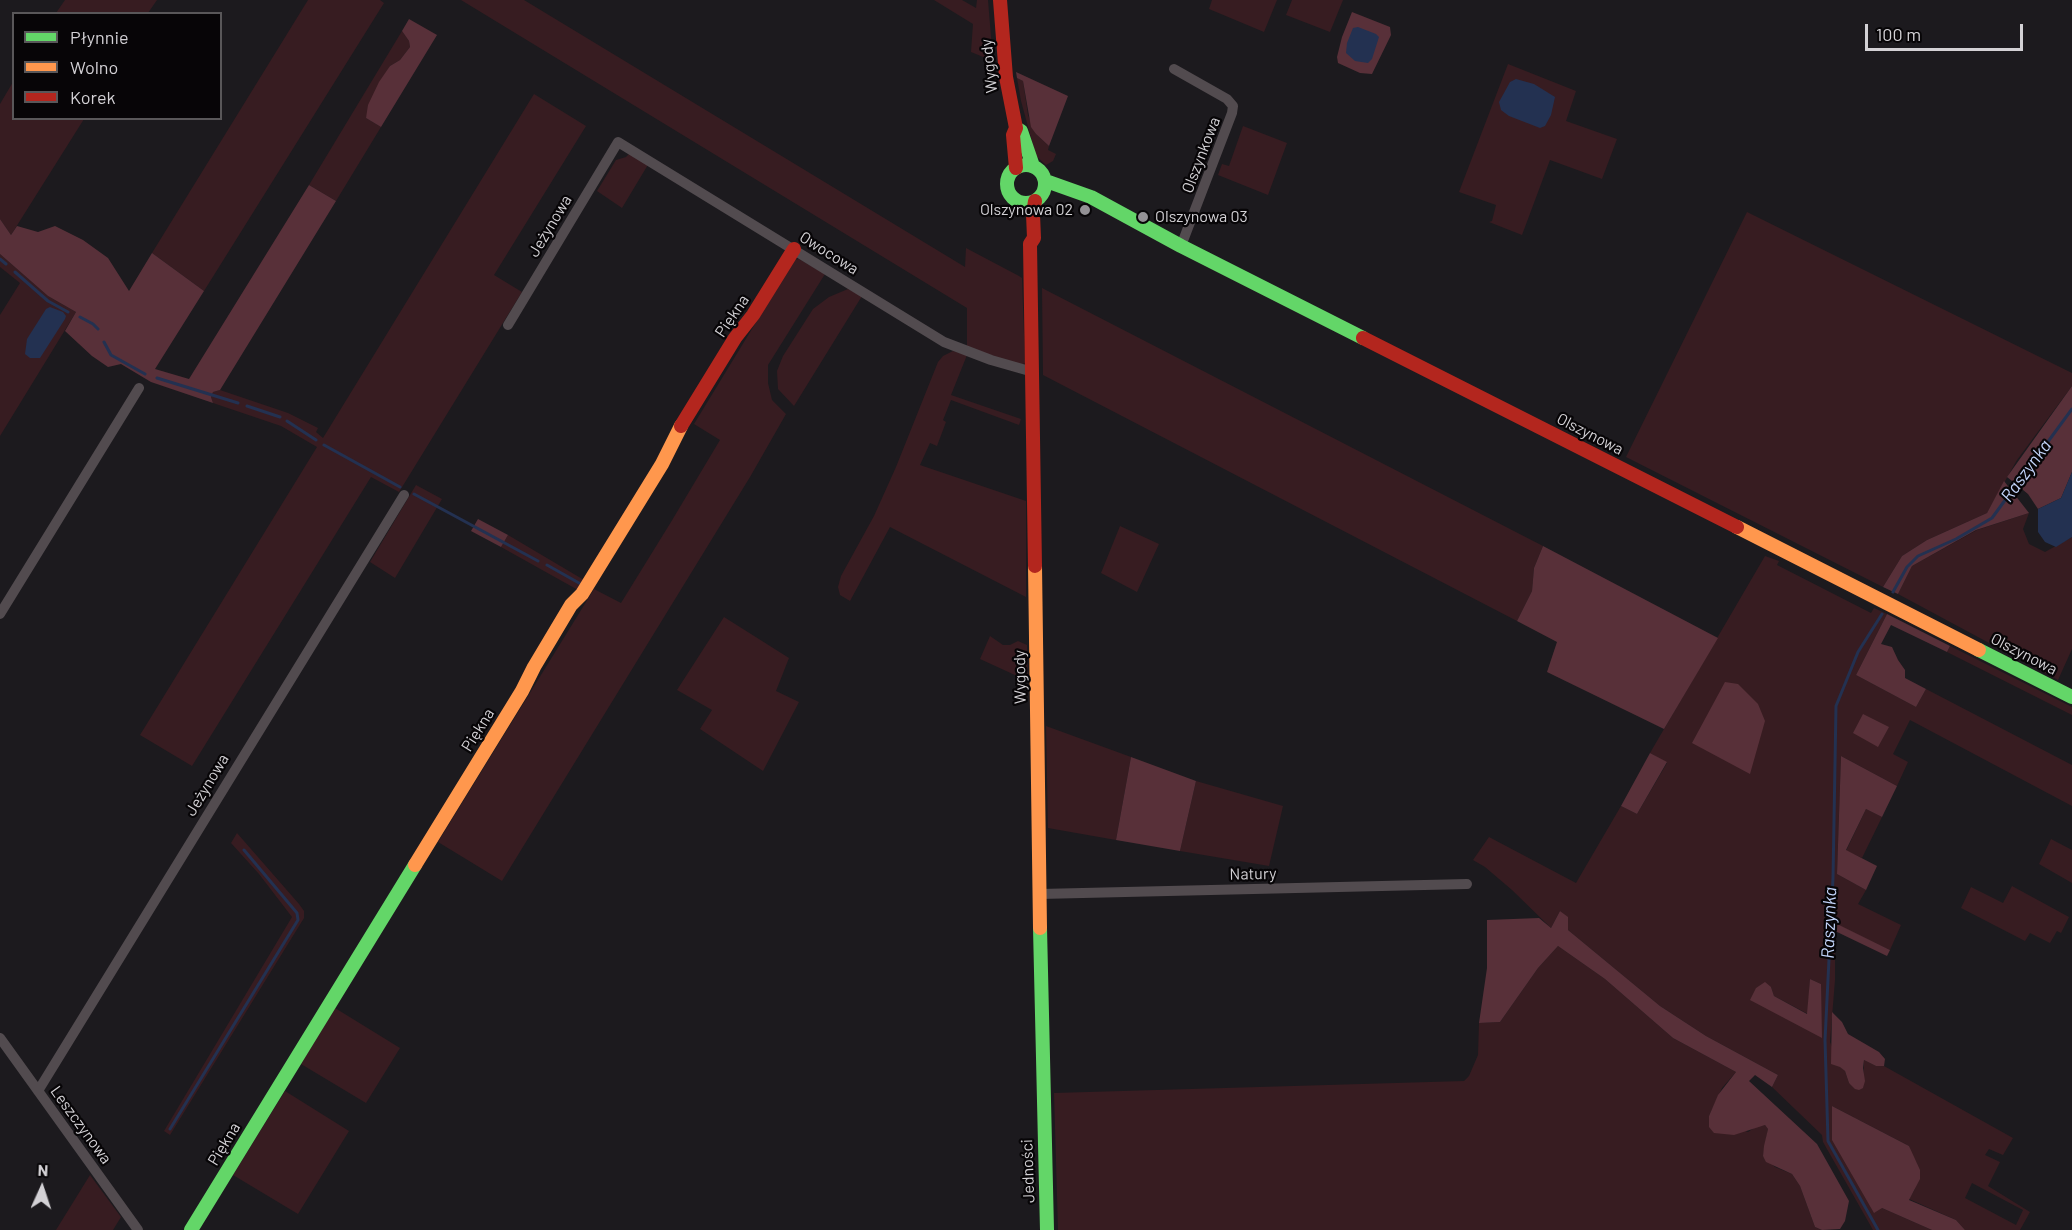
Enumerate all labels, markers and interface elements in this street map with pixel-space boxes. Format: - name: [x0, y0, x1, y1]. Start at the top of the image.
- legend: [12, 12, 222, 120]
- scale bar: [1868, 12, 2026, 50]
- text: 100 m: [1876, 23, 1921, 45]
- text: Płynnie: [70, 26, 129, 48]
- street label: Wygody: [977, 38, 1001, 94]
- text: Wolno: [70, 56, 118, 78]
- text: Korek: [70, 86, 116, 108]
- street label: Olszynkowa: [1178, 114, 1224, 196]
- street label: Jeżynowa: [524, 192, 576, 260]
- place label: Olszynowa 02: [980, 200, 1073, 220]
- marker: Olszynowa 02: [1078, 203, 1092, 217]
- place label: Olszynowa 03: [1155, 207, 1248, 227]
- marker: Olszynowa 03: [1136, 210, 1150, 224]
- street label: Owocowa: [796, 227, 862, 279]
- street label: Piękna: [711, 291, 753, 341]
- street label: Olszynowa: [1553, 409, 1627, 459]
- water label: Raszynka: [1996, 436, 2056, 506]
- street label: Olszynowa: [1987, 629, 2061, 679]
- street label: Wygody: [1010, 650, 1030, 704]
- street label: Piękna: [457, 705, 499, 755]
- street label: Jeżynowa: [181, 751, 233, 819]
- street label: Natury: [1229, 864, 1277, 884]
- water label: Raszynka: [1817, 887, 1841, 959]
- street label: Leszczynowa: [46, 1082, 116, 1168]
- street label: Piękna: [204, 1119, 244, 1169]
- street label: Jedności: [1017, 1139, 1039, 1203]
- north arrow: [12, 1158, 72, 1218]
- text: N: [37, 1160, 49, 1179]

